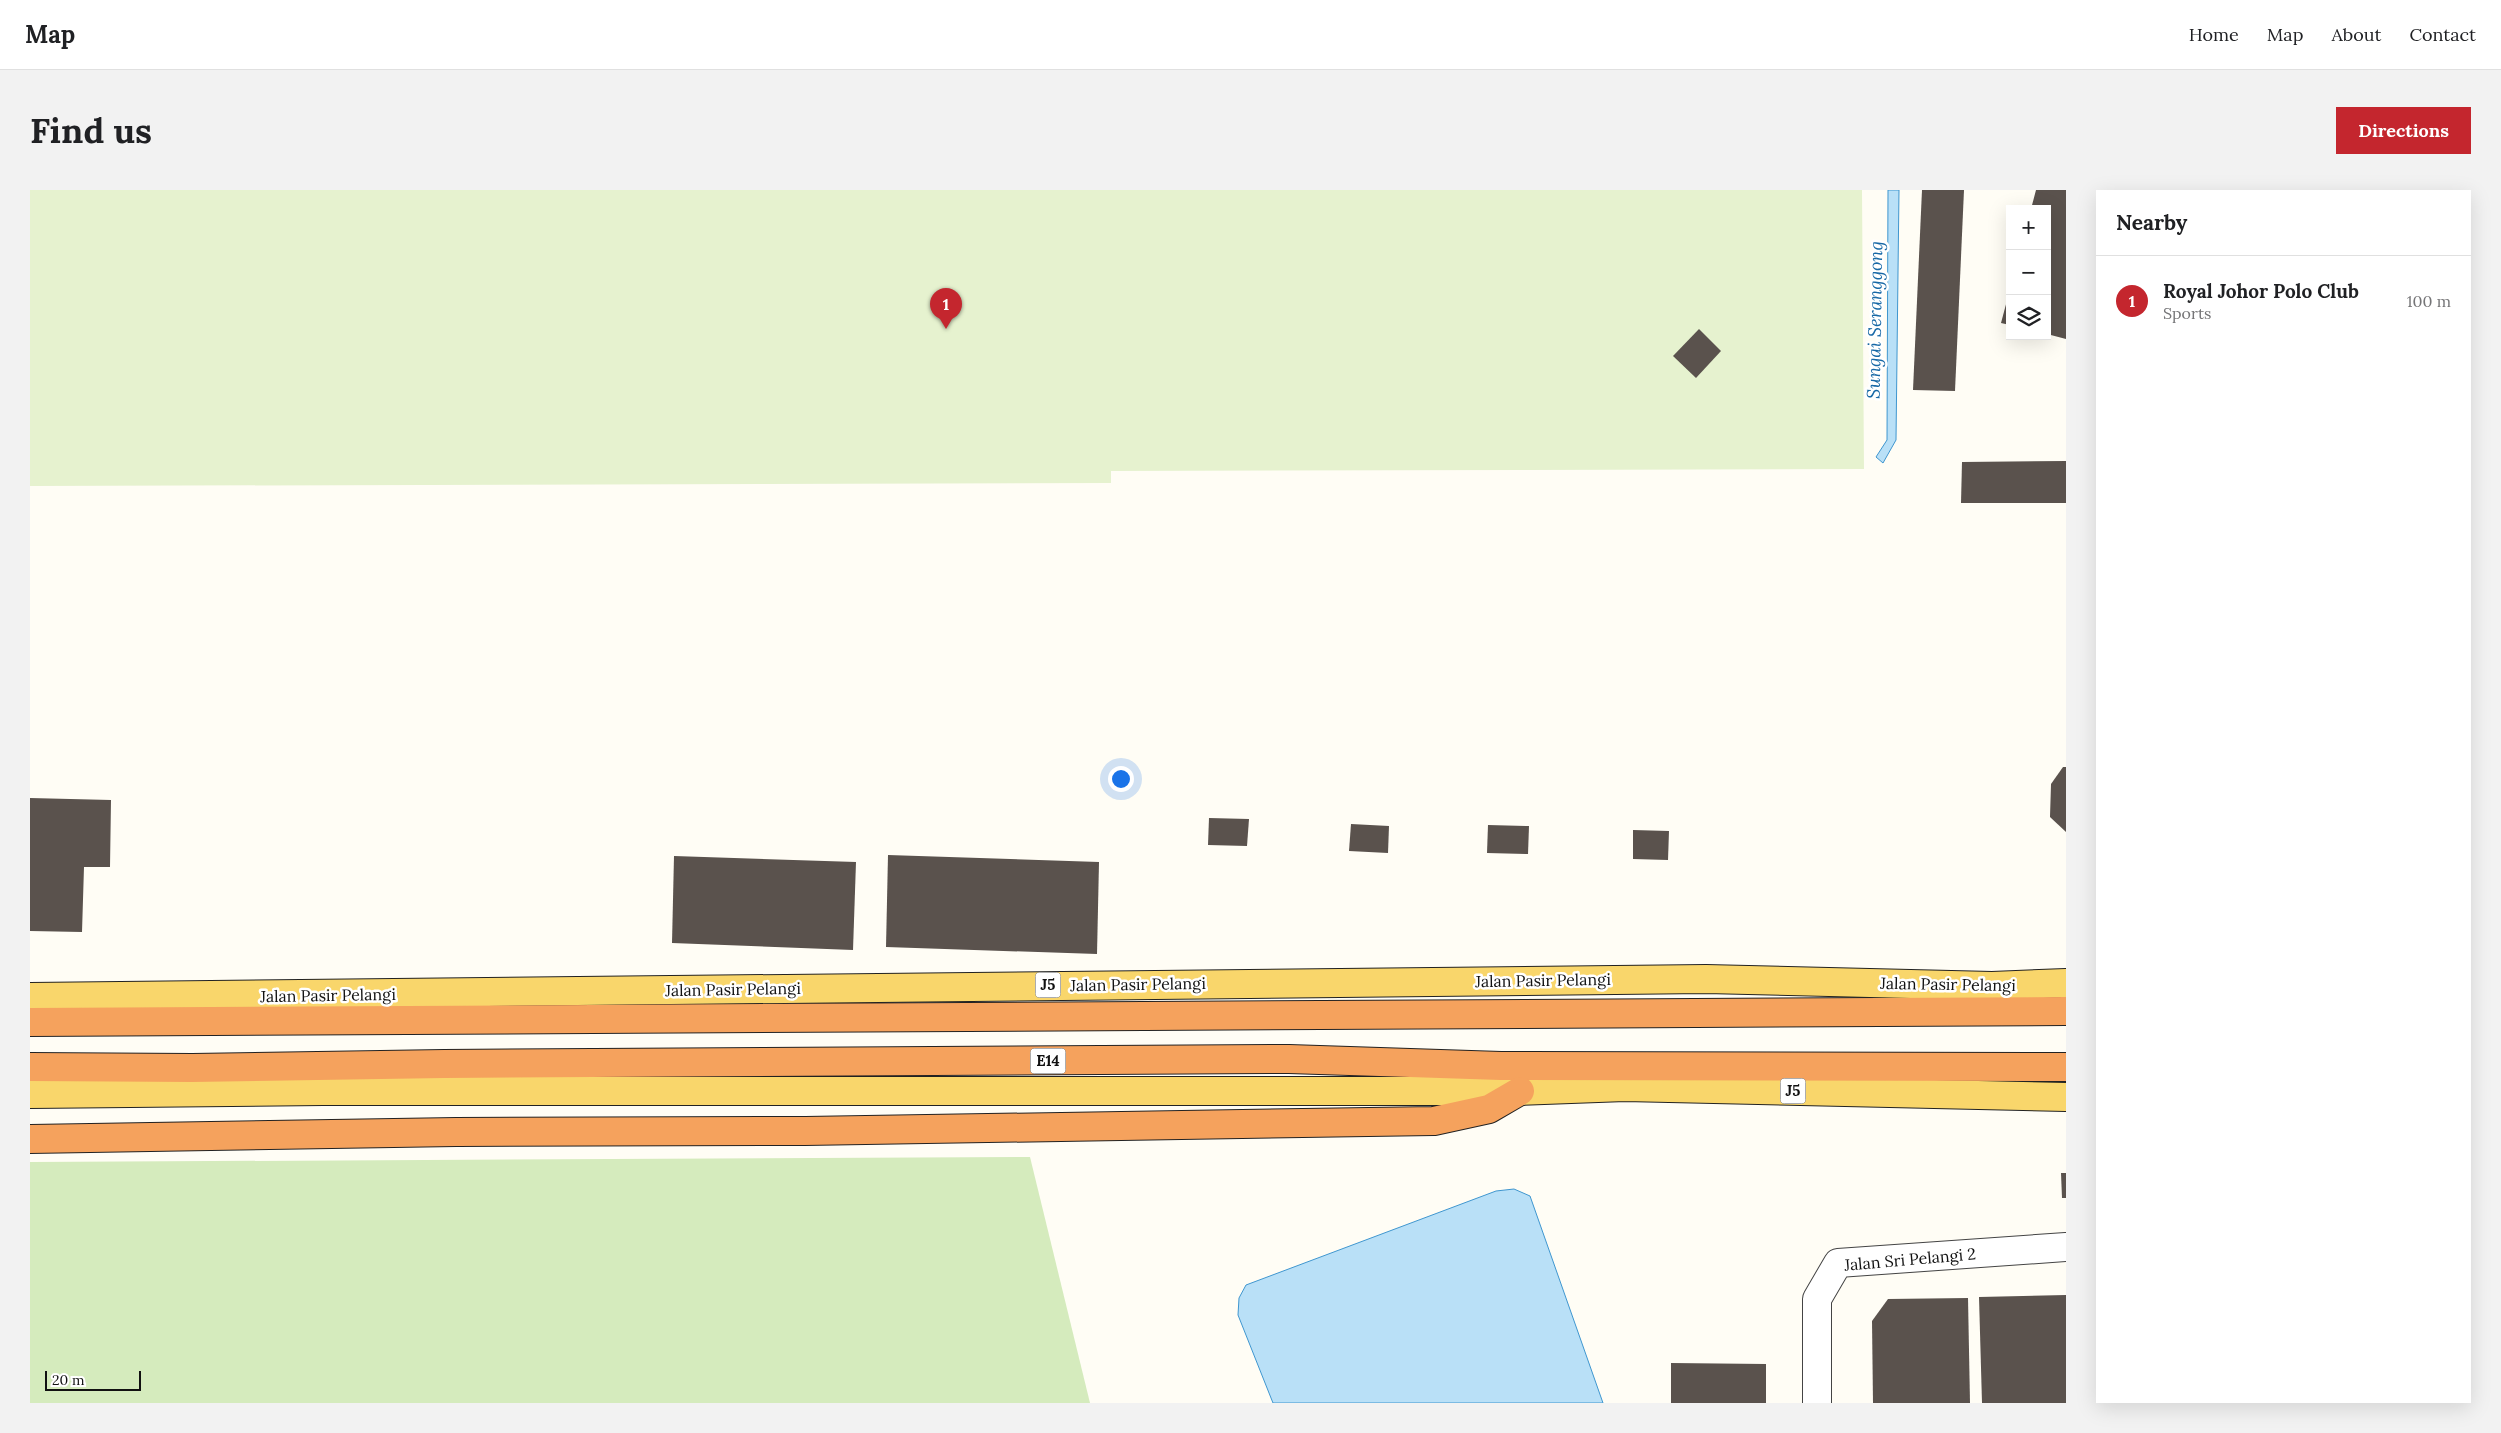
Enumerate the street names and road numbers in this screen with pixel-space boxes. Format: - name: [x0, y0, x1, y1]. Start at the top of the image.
- street label: Jalan Pasir Pelangi: [1474, 969, 1611, 991]
- road number: J5: [1036, 972, 1060, 998]
- street label: Jalan Pasir Pelangi: [1069, 973, 1206, 995]
- street label: Jalan Pasir Pelangi: [1879, 973, 2016, 995]
- street label: Jalan Pasir Pelangi: [664, 978, 801, 1000]
- street label: Jalan Pasir Pelangi: [259, 984, 396, 1006]
- road number: E14: [1030, 1048, 1066, 1074]
- road number: J5: [1780, 1078, 1806, 1104]
- street label: Jalan Sri Pelangi 2: [1842, 1243, 1977, 1275]

